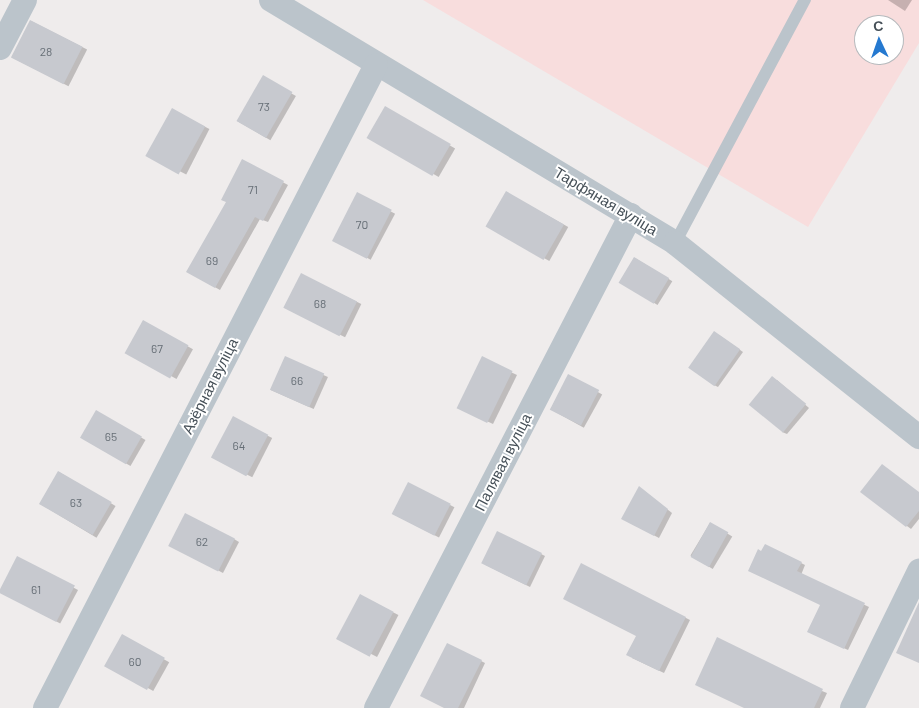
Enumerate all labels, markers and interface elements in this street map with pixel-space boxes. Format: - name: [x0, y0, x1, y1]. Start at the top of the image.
- north arrow: [854, 15, 904, 65]
- text: С: [873, 17, 884, 34]
- house number: 28: [40, 45, 52, 59]
- house number: 73: [258, 100, 270, 114]
- street label: Тарфяная вуліца: [551, 163, 661, 239]
- house number: 71: [248, 183, 258, 197]
- house number: 70: [356, 218, 368, 232]
- house number: 69: [206, 254, 218, 268]
- house number: 68: [314, 297, 326, 311]
- street label: Азёрная вуліца: [178, 335, 242, 437]
- house number: 67: [151, 342, 163, 356]
- house number: 66: [291, 374, 303, 388]
- street label: Палявая вуліца: [471, 410, 535, 514]
- house number: 65: [105, 430, 117, 444]
- house number: 64: [233, 439, 245, 453]
- house number: 63: [70, 496, 82, 510]
- house number: 62: [196, 535, 208, 549]
- house number: 61: [31, 583, 41, 597]
- house number: 60: [129, 655, 141, 669]

